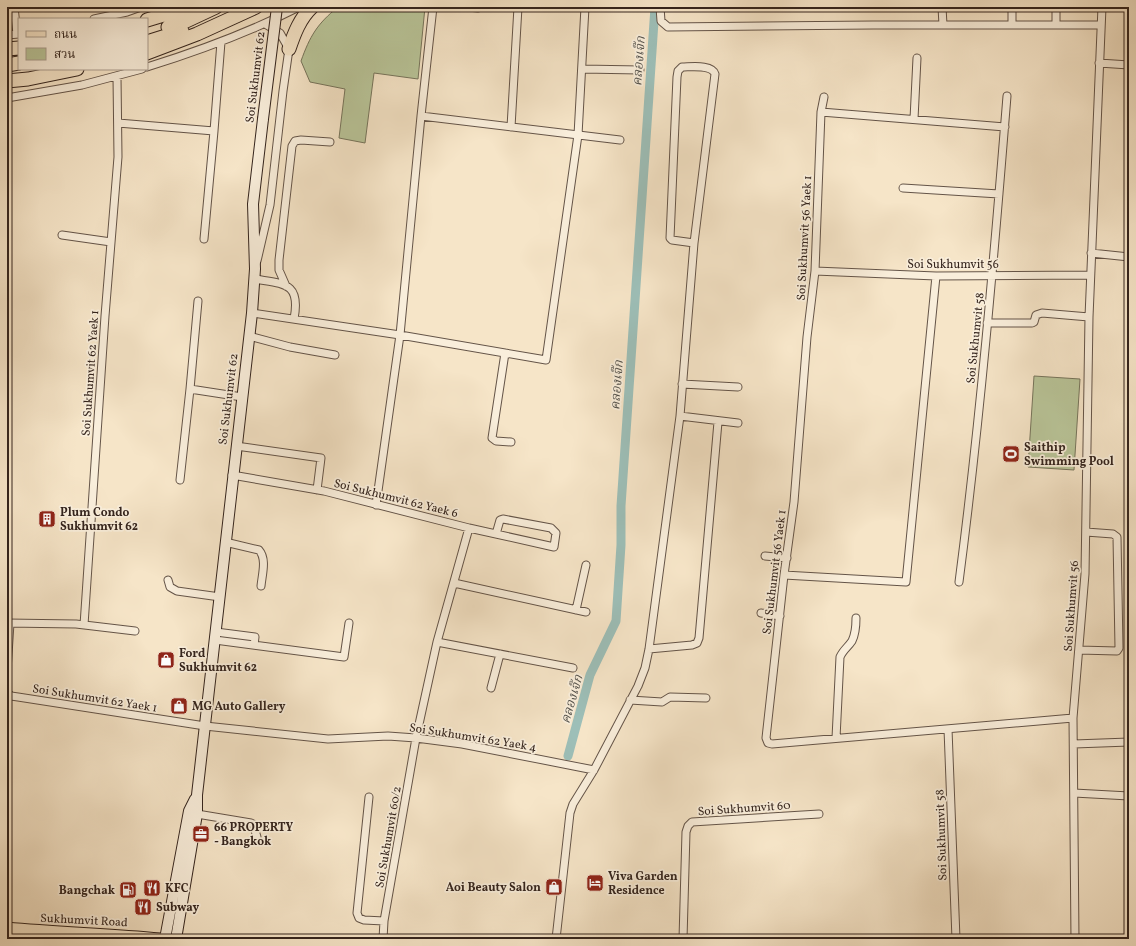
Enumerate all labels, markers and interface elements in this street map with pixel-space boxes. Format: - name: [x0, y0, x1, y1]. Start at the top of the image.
- legend: [18, 18, 148, 70]
- text: ถนน: [54, 27, 77, 43]
- street label: Soi Sukhumvit 62: [242, 30, 270, 124]
- water label: คลองเจ๊ก: [629, 35, 651, 87]
- text: สวน: [54, 47, 76, 63]
- street label: Soi Sukhumvit 56 Yaek 1: [794, 175, 816, 301]
- street label: Soi Sukhumvit 56: [907, 257, 999, 273]
- street label: Soi Sukhumvit 58: [963, 292, 989, 384]
- street label: Soi Sukhumvit 62 Yaek 1: [79, 310, 103, 437]
- street label: Soi Sukhumvit 62: [215, 352, 243, 446]
- water label: คลองเจ๊ก: [607, 359, 629, 411]
- place label: Saithip Swimming Pool: [1024, 440, 1114, 470]
- sports icon: Saithip Swimming Pool: [1001, 444, 1021, 464]
- street label: Soi Sukhumvit 62 Yaek 6: [332, 476, 460, 522]
- place label: Plum Condo Sukhumvit 62: [60, 505, 138, 535]
- building icon: Plum Condo Sukhumvit 62: [37, 509, 57, 529]
- street label: Soi Sukhumvit 56 Yaek 1: [759, 509, 791, 635]
- street label: Soi Sukhumvit 56: [1061, 560, 1083, 652]
- place label: Ford Sukhumvit 62: [179, 646, 257, 676]
- shop icon: Ford Sukhumvit 62: [156, 650, 176, 670]
- water label: คลองเจ๊ก: [557, 672, 589, 726]
- street label: Soi Sukhumvit 62 Yaek 1: [31, 681, 158, 717]
- shop icon: MG Auto Gallery: [169, 696, 189, 716]
- place label: MG Auto Gallery: [192, 699, 286, 715]
- street label: Soi Sukhumvit 62 Yaek 4: [408, 720, 538, 756]
- street label: Soi Sukhumvit 60/2: [372, 785, 406, 889]
- street label: Soi Sukhumvit 58: [932, 789, 952, 881]
- street label: Soi Sukhumvit 60: [697, 798, 791, 820]
- place label: 66 PROPERTY - Bangkok: [214, 820, 293, 850]
- office icon: 66 PROPERTY - Bangkok: [191, 824, 211, 844]
- place label: Viva Garden Residence: [608, 869, 678, 899]
- hotel icon: Viva Garden Residence: [585, 873, 605, 893]
- shop icon: Aoi Beauty Salon: [544, 877, 564, 897]
- restaurant icon: KFC: [142, 878, 162, 898]
- fuel station icon: Bangchak: [118, 880, 138, 900]
- place label: Aoi Beauty Salon: [446, 880, 541, 896]
- place label: KFC: [165, 881, 189, 897]
- place label: Bangchak: [59, 883, 116, 899]
- restaurant icon: Subway: [133, 897, 153, 917]
- place label: Subway: [156, 900, 200, 916]
- street label: Sukhumvit Road: [40, 911, 128, 931]

